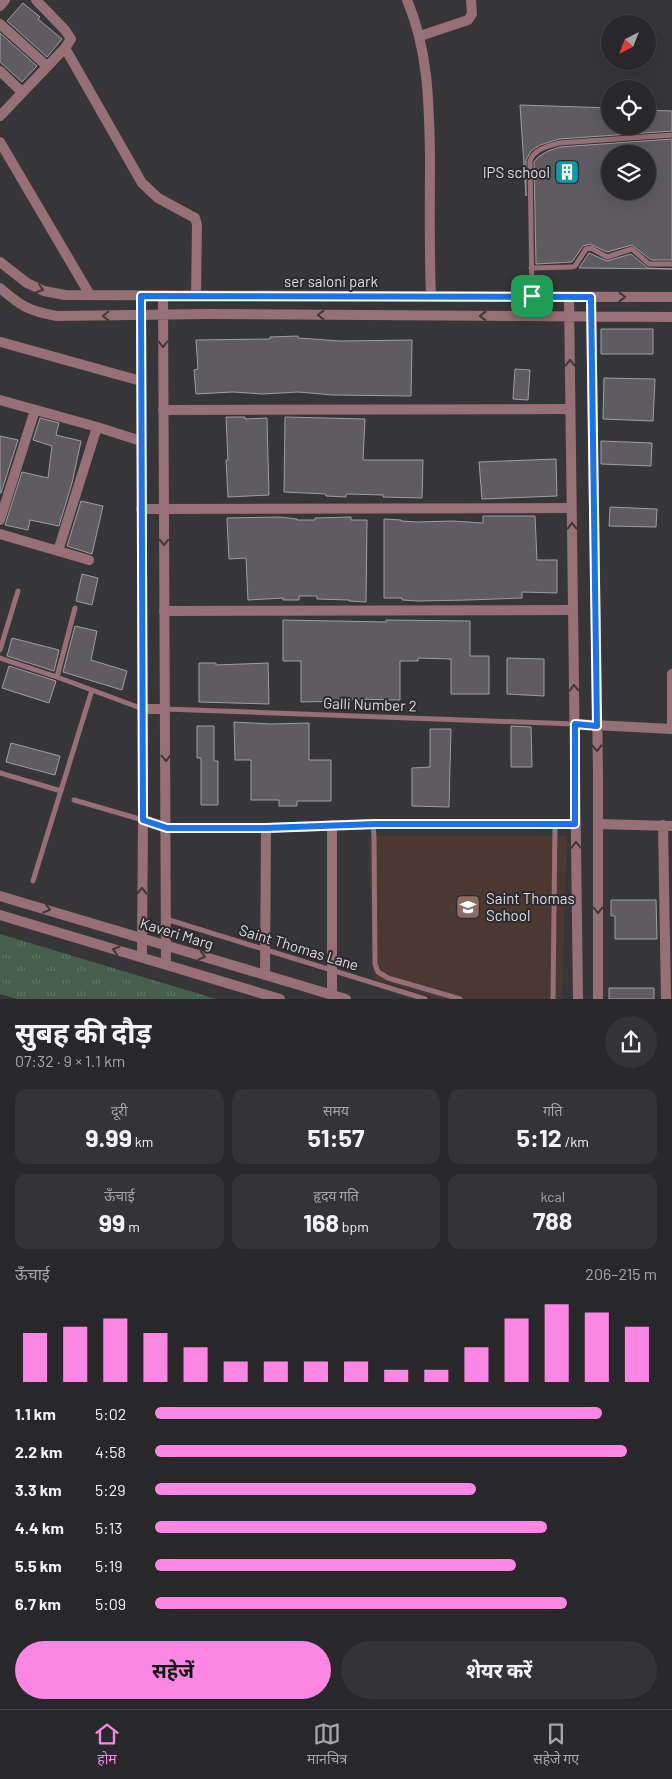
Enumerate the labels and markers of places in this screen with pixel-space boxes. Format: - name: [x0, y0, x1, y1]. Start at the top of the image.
- building icon: IPS school: [554, 159, 580, 185]
- place label: IPS school: [483, 163, 550, 181]
- pin: [511, 275, 553, 317]
- place label: Saint Thomas School: [486, 889, 575, 924]
- school or university icon: Saint Thomas School: [455, 894, 481, 920]

